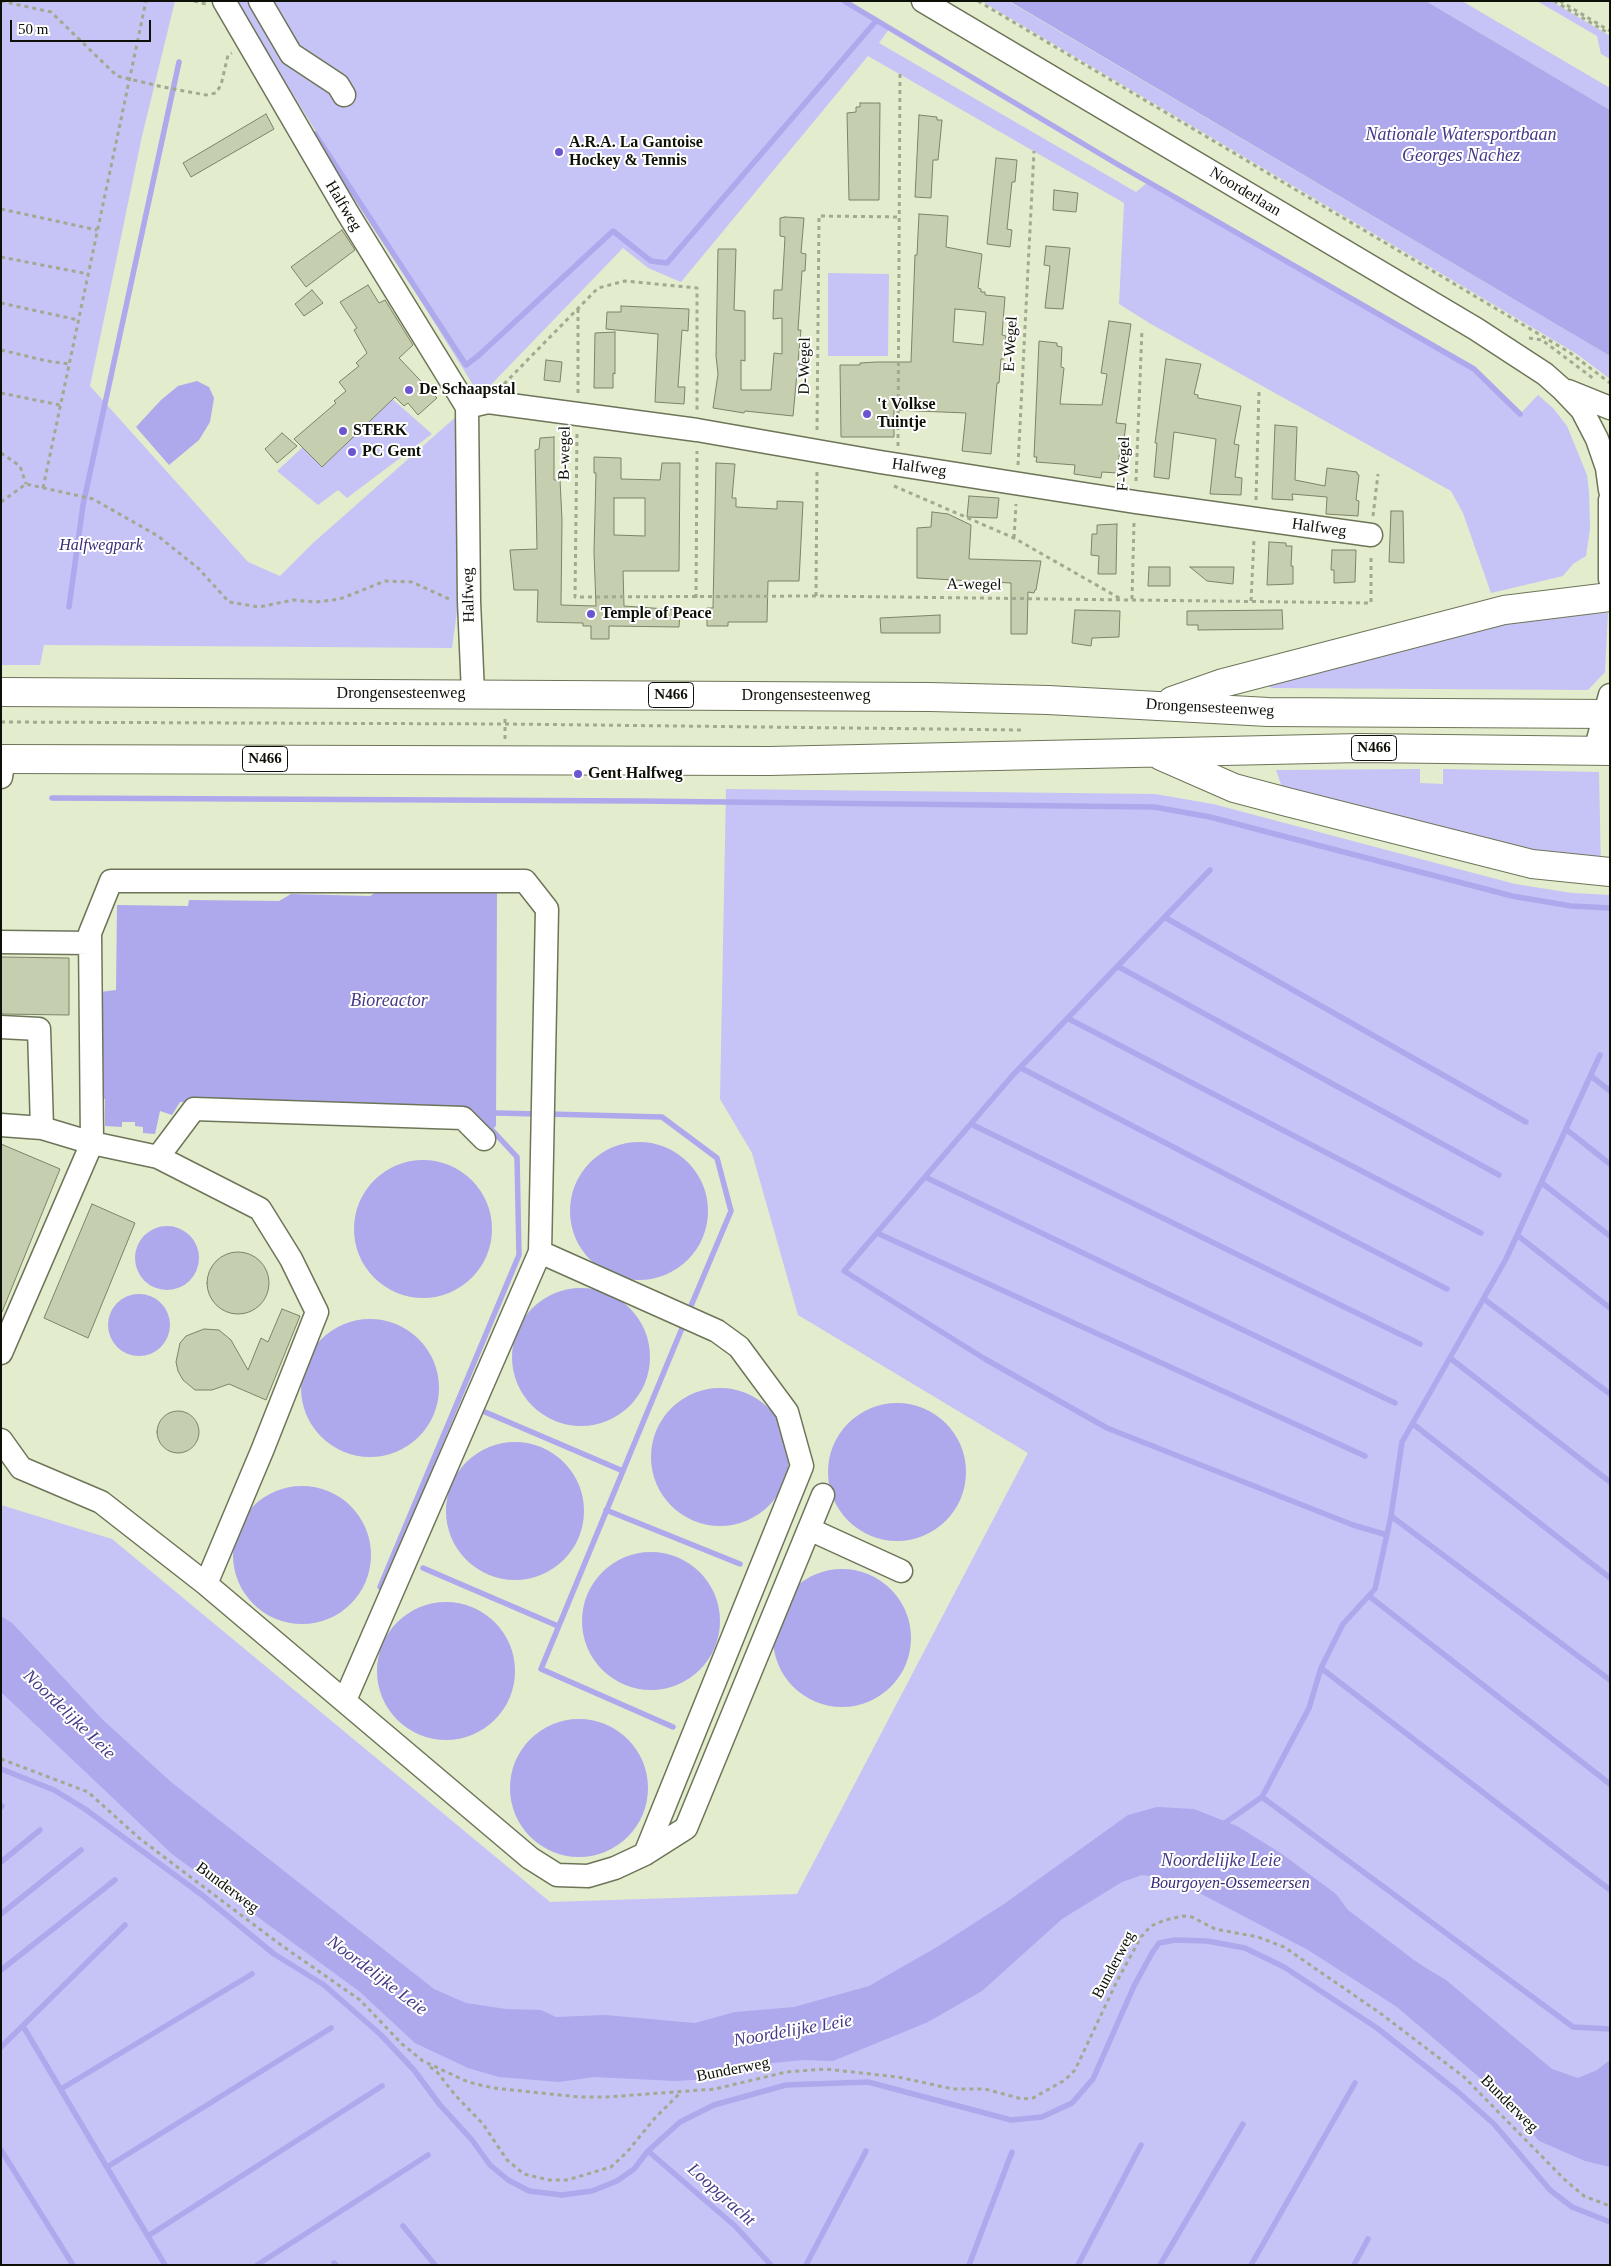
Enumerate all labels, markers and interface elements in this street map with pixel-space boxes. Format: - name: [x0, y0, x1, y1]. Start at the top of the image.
- scale bar: [12, 10, 154, 42]
- text: 50 m: [18, 21, 48, 37]
- water label: Nationale Watersportbaan Georges Nachez: [1366, 124, 1556, 166]
- place label: A.R.A. La Gantoise Hockey & Tennis: [569, 133, 703, 171]
- marker: A.R.A. La Gantoise Hockey & Tennis: [553, 146, 565, 158]
- street label: Noorderlaan: [1206, 163, 1284, 221]
- street label: Halfweg: [321, 177, 365, 235]
- street label: E-Wegel: [1000, 316, 1022, 372]
- street label: D-Wegel: [795, 337, 815, 395]
- place label: De Schaapstal: [419, 380, 515, 400]
- marker: De Schaapstal: [403, 384, 415, 396]
- place label: 't Volkse Tuintje: [877, 395, 936, 433]
- marker: 't Volkse Tuintje: [861, 408, 873, 420]
- place label: STERK: [353, 421, 407, 441]
- marker: STERK: [337, 425, 349, 437]
- street label: B-wegel: [555, 426, 575, 480]
- street label: F-Wegel: [1113, 436, 1135, 492]
- place label: PC Gent: [362, 442, 421, 462]
- marker: PC Gent: [346, 446, 358, 458]
- street label: Halfweg: [890, 455, 948, 481]
- street label: Halfweg: [1290, 515, 1348, 541]
- park label: Halfwegpark: [59, 536, 143, 556]
- street label: Halfweg: [459, 567, 479, 623]
- street label: A-wegel: [946, 575, 1002, 595]
- place label: Temple of Peace: [601, 604, 711, 624]
- marker: Temple of Peace: [585, 608, 597, 620]
- road number: N466: [648, 682, 694, 708]
- street label: Drongensesteenweg: [337, 684, 465, 704]
- street label: Drongensesteenweg: [742, 686, 870, 706]
- street label: Drongensesteenweg: [1145, 695, 1275, 721]
- road number: N466: [1352, 736, 1396, 760]
- road number: N466: [242, 746, 288, 772]
- place label: Gent Halfweg: [588, 764, 683, 784]
- marker: Gent Halfweg: [572, 768, 584, 780]
- water label: Bioreactor: [350, 990, 428, 1012]
- water label: Noordelijke Leie: [18, 1666, 120, 1764]
- water label: Noordelijke Leie: [1161, 1850, 1281, 1872]
- street label: Bunderweg: [192, 1858, 262, 1918]
- park label: Bourgoyen-Ossemeersen: [1150, 1874, 1310, 1894]
- street label: Bunderweg: [1088, 1928, 1140, 2002]
- water label: Noordelijke Leie: [323, 1931, 431, 2021]
- water label: Noordelijke Leie: [732, 2010, 854, 2052]
- street label: Bunderweg: [695, 2054, 771, 2086]
- street label: Bunderweg: [1476, 2071, 1542, 2137]
- water label: Loopgracht: [683, 2159, 759, 2231]

